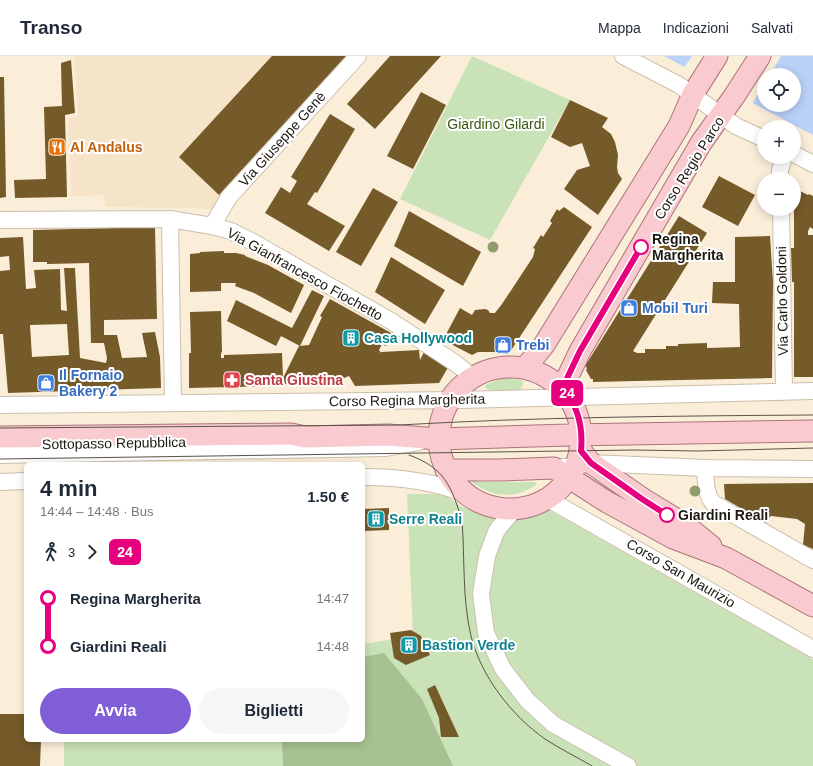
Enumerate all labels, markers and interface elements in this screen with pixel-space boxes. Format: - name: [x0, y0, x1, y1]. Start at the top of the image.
- text: Transo: [20, 17, 82, 38]
- text: Mappa: [598, 20, 641, 36]
- text: Indicazioni: [663, 20, 729, 36]
- text: Salvati: [751, 20, 793, 36]
- map controls: [757, 68, 801, 216]
- button: locate: [757, 68, 801, 112]
- street label: Via Giuseppe Genè: [235, 88, 329, 190]
- street label: Corso Regio Parco: [651, 113, 727, 222]
- park label: Giardino Gilardi: [447, 116, 545, 132]
- button: +: [757, 120, 801, 164]
- restaurant icon: Al Andalus: [47, 137, 67, 157]
- place label: Al Andalus: [70, 139, 143, 155]
- button: −: [757, 172, 801, 216]
- street label: Via Gianfrancesco Fiochetto: [224, 224, 386, 324]
- place label: Regina Margherita: [652, 231, 724, 263]
- marker: Regina Margherita: [633, 239, 649, 255]
- street label: Via Carlo Goldoni: [773, 246, 791, 356]
- shop icon: Mobil Turi: [619, 298, 639, 318]
- place label: Mobil Turi: [642, 300, 708, 316]
- building icon: Casa Hollywood: [341, 328, 361, 348]
- place label: Casa Hollywood: [364, 330, 472, 346]
- shop icon: Trebi: [493, 335, 513, 355]
- place label: Trebi: [516, 337, 549, 353]
- place label: Il Fornaio Bakery 2: [59, 367, 122, 399]
- pharmacy icon: Santa Giustina: [222, 370, 242, 390]
- place label: Santa Giustina: [245, 372, 343, 388]
- shop icon: Il Fornaio Bakery 2: [36, 373, 56, 393]
- line badge: 24: [549, 380, 585, 406]
- text: 24: [559, 385, 575, 401]
- street label: Corso Regina Margherita: [329, 391, 486, 409]
- street label: Sottopasso Repubblica: [42, 434, 186, 452]
- text: 4 min: [40, 476, 97, 501]
- text: 1.50 €: [307, 488, 349, 505]
- text: 14:44 – 14:48 · Bus: [40, 504, 153, 519]
- marker: Giardini Reali: [659, 507, 675, 523]
- place label: Giardini Reali: [678, 507, 768, 523]
- building icon: Serre Reali: [366, 509, 386, 529]
- place label: Serre Reali: [389, 511, 462, 527]
- street label: Corso San Maurizio: [624, 535, 738, 611]
- icon: walk: [40, 541, 62, 563]
- icon: forward: [81, 541, 103, 563]
- text: 24: [117, 544, 133, 560]
- text: 3: [68, 545, 75, 560]
- text: Regina Margherita: [70, 590, 201, 607]
- text: 14:47: [316, 591, 349, 606]
- building icon: Bastion Verde: [399, 635, 419, 655]
- place label: Bastion Verde: [422, 637, 516, 653]
- text: Giardini Reali: [70, 638, 167, 655]
- text: 14:48: [316, 639, 349, 654]
- button: Avvia: [40, 688, 191, 734]
- button: Biglietti: [199, 688, 349, 734]

